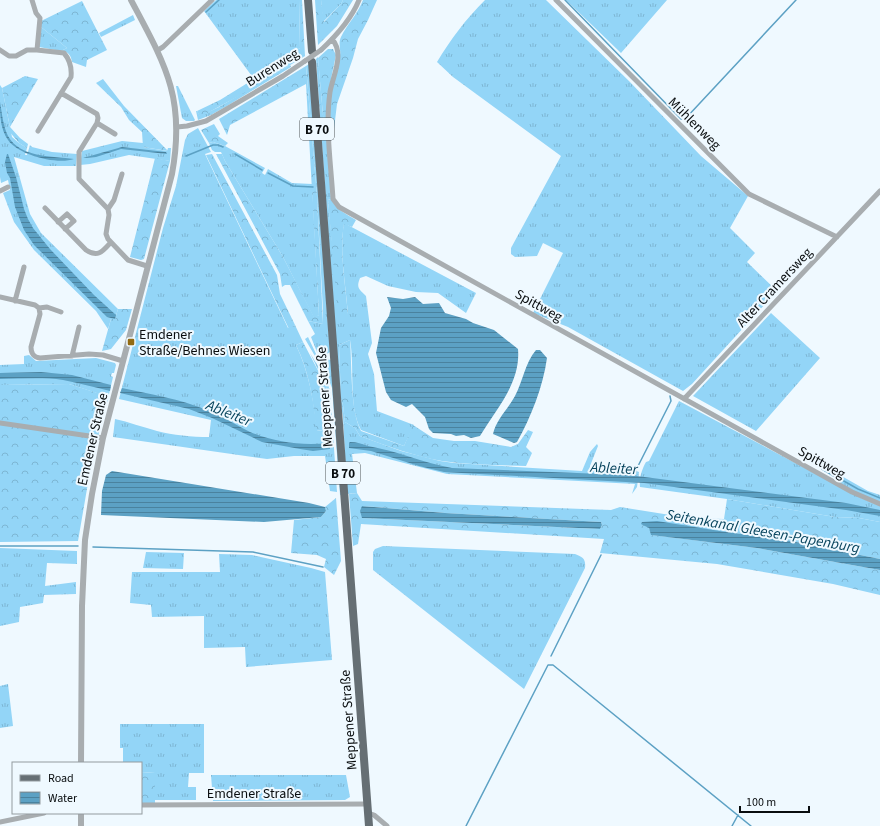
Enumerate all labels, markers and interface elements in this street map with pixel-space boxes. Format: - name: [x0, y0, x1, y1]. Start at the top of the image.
- street label: Burenweg: [242, 44, 303, 92]
- street label: Mühlenweg: [663, 93, 725, 155]
- road number: B 70: [300, 118, 334, 140]
- street label: Alter Cramersweg: [732, 243, 817, 332]
- street label: Spittweg: [511, 285, 566, 327]
- place label: Emdener Straße/Behnes Wiesen: [139, 325, 270, 361]
- marker: Emdener Straße/Behnes Wiesen: [126, 337, 136, 347]
- street label: Meppener Straße: [312, 346, 338, 448]
- street label: Emdener Straße: [73, 391, 113, 487]
- water label: Ableiter: [202, 395, 255, 432]
- street label: Spittweg: [794, 442, 849, 484]
- water label: Ableiter: [589, 457, 639, 480]
- road number: B 70: [326, 462, 360, 484]
- water label: Seitenkanal Gleesen-Papenburg: [665, 504, 861, 559]
- street label: Meppener Straße: [336, 669, 362, 771]
- legend: [12, 762, 142, 814]
- text: Road: [48, 770, 74, 787]
- street label: Emdener Straße: [207, 784, 301, 804]
- scale bar: [740, 788, 809, 814]
- text: Water: [48, 790, 78, 807]
- text: 100 m: [746, 794, 776, 811]

